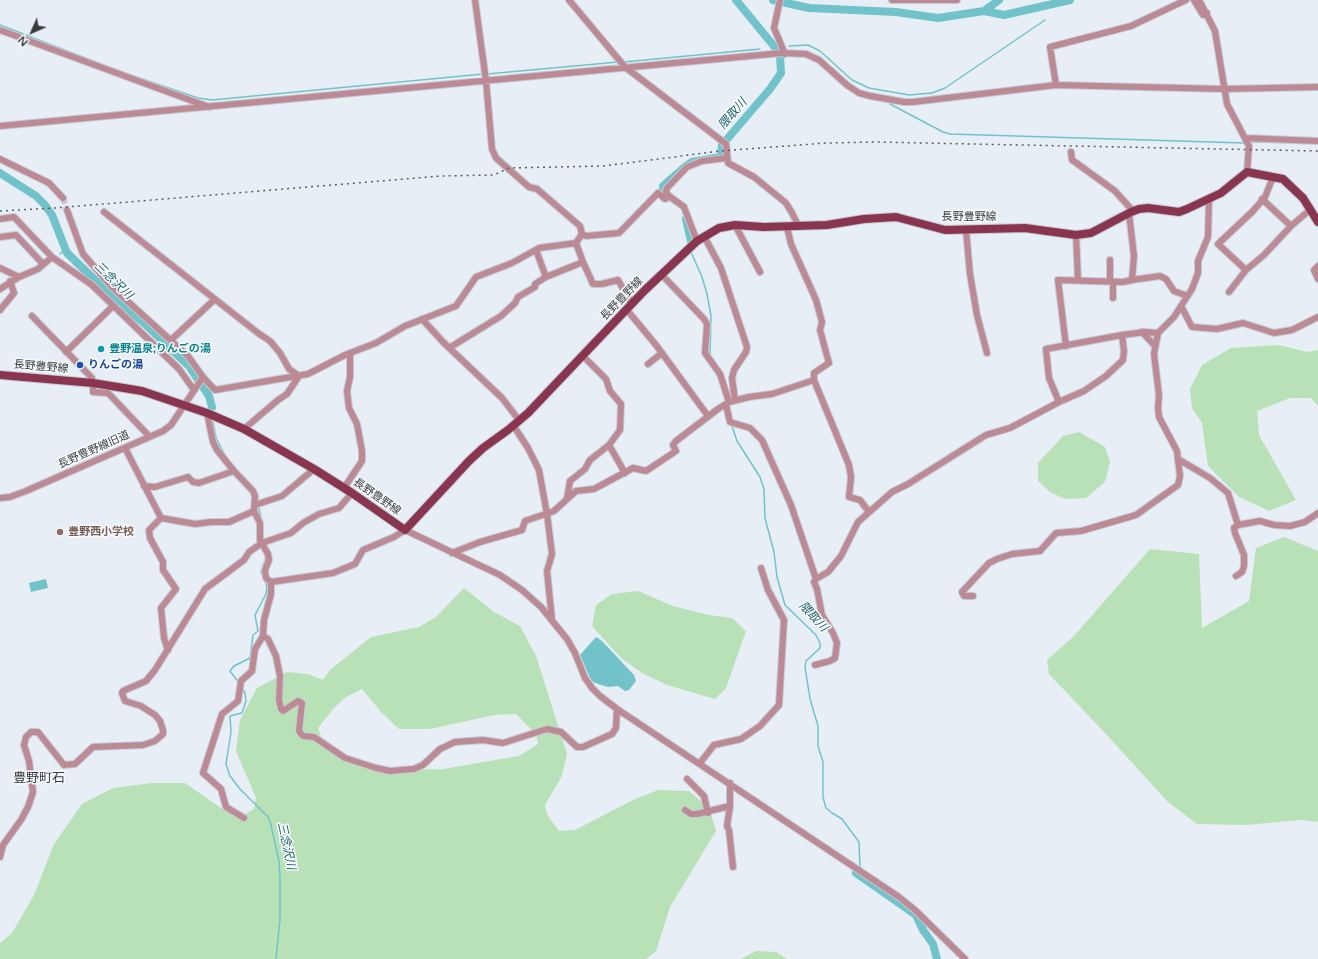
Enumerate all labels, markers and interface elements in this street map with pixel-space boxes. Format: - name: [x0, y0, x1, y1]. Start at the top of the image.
- north arrow: [12, 12, 52, 52]
- text: N: [15, 33, 31, 49]
- water label: 隈取川: [716, 96, 750, 132]
- street label: 長野豊野線: [942, 210, 996, 224]
- water label: 三念沢川: [91, 259, 135, 303]
- street label: 長野豊野線: [598, 275, 646, 323]
- place label: 豊野温泉;りんごの湯: [109, 342, 211, 356]
- marker: 豊野温泉;りんごの湯: [96, 344, 106, 354]
- street label: 長野豊野線: [13, 358, 69, 376]
- place label: りんごの湯: [88, 358, 143, 372]
- marker: りんごの湯: [75, 360, 85, 370]
- street label: 長野豊野線旧道: [56, 428, 132, 472]
- street label: 長野豊野線: [351, 476, 403, 518]
- place label: 豊野西小学校: [68, 525, 134, 539]
- marker: 豊野西小学校: [55, 527, 65, 537]
- water label: 隈取川: [795, 599, 831, 635]
- district label: 豊野町石: [13, 771, 65, 787]
- water label: 三念沢川: [274, 821, 298, 871]

